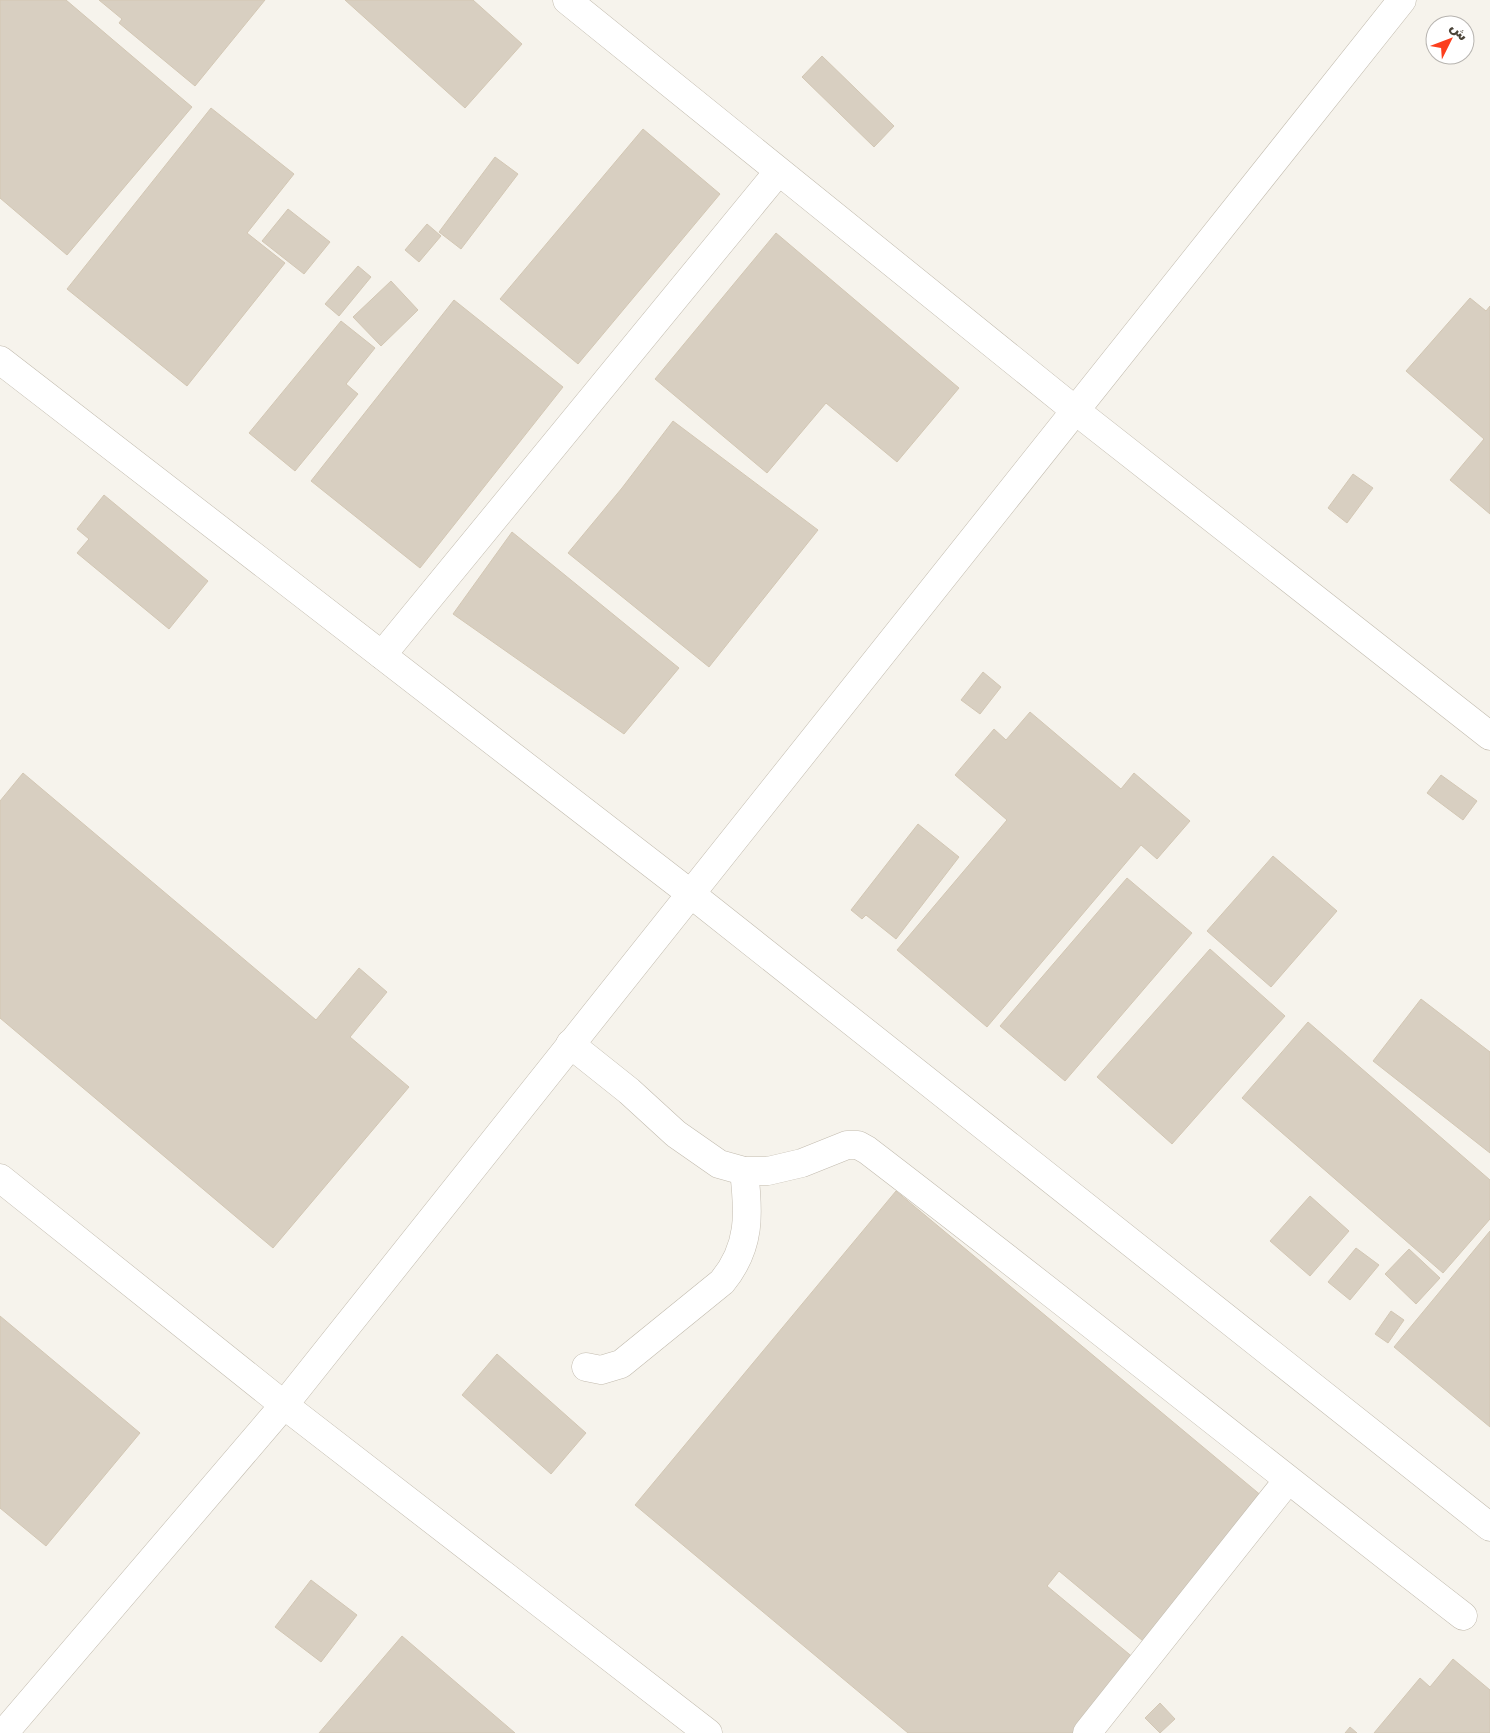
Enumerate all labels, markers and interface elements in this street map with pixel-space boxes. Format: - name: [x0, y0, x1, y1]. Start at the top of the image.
- north arrow: [1425, 15, 1475, 65]
- text: ش: [1447, 19, 1472, 44]

